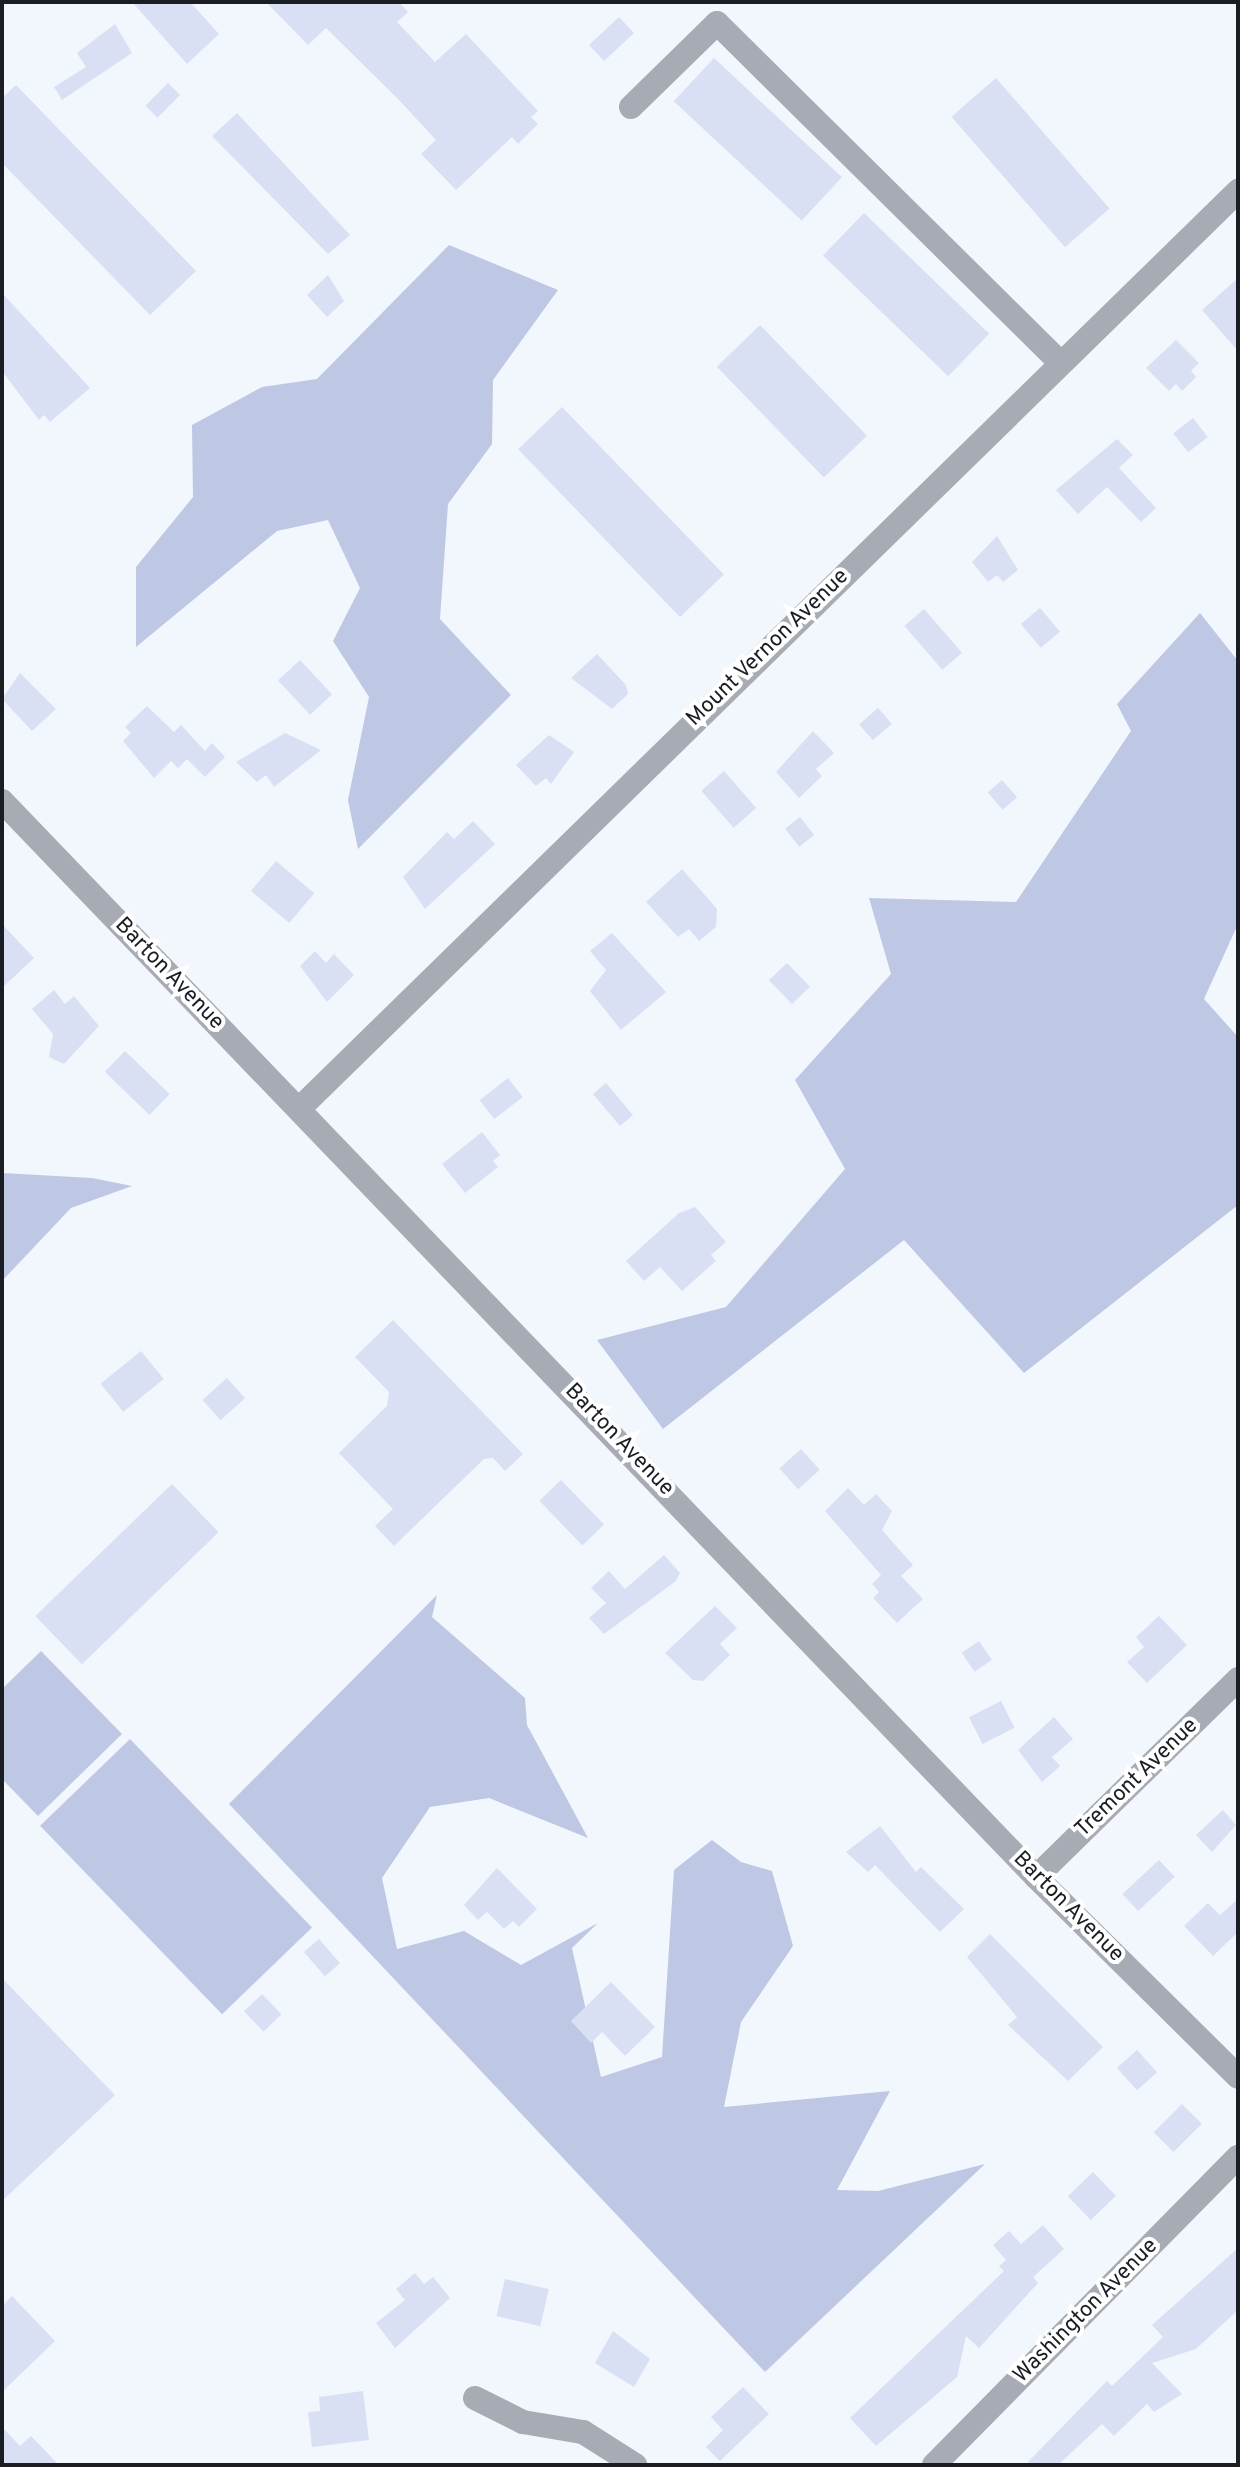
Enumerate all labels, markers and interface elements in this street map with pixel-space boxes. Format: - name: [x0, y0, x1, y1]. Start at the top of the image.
- street label: Mount Vernon Avenue: [681, 563, 855, 733]
- street label: Barton Avenue: [109, 912, 229, 1036]
- street label: Barton Avenue: [559, 1378, 679, 1502]
- street label: Tremont Avenue: [1070, 1713, 1204, 1843]
- street label: Barton Avenue: [1007, 1846, 1129, 1968]
- street label: Washington Avenue: [1008, 2233, 1164, 2389]

